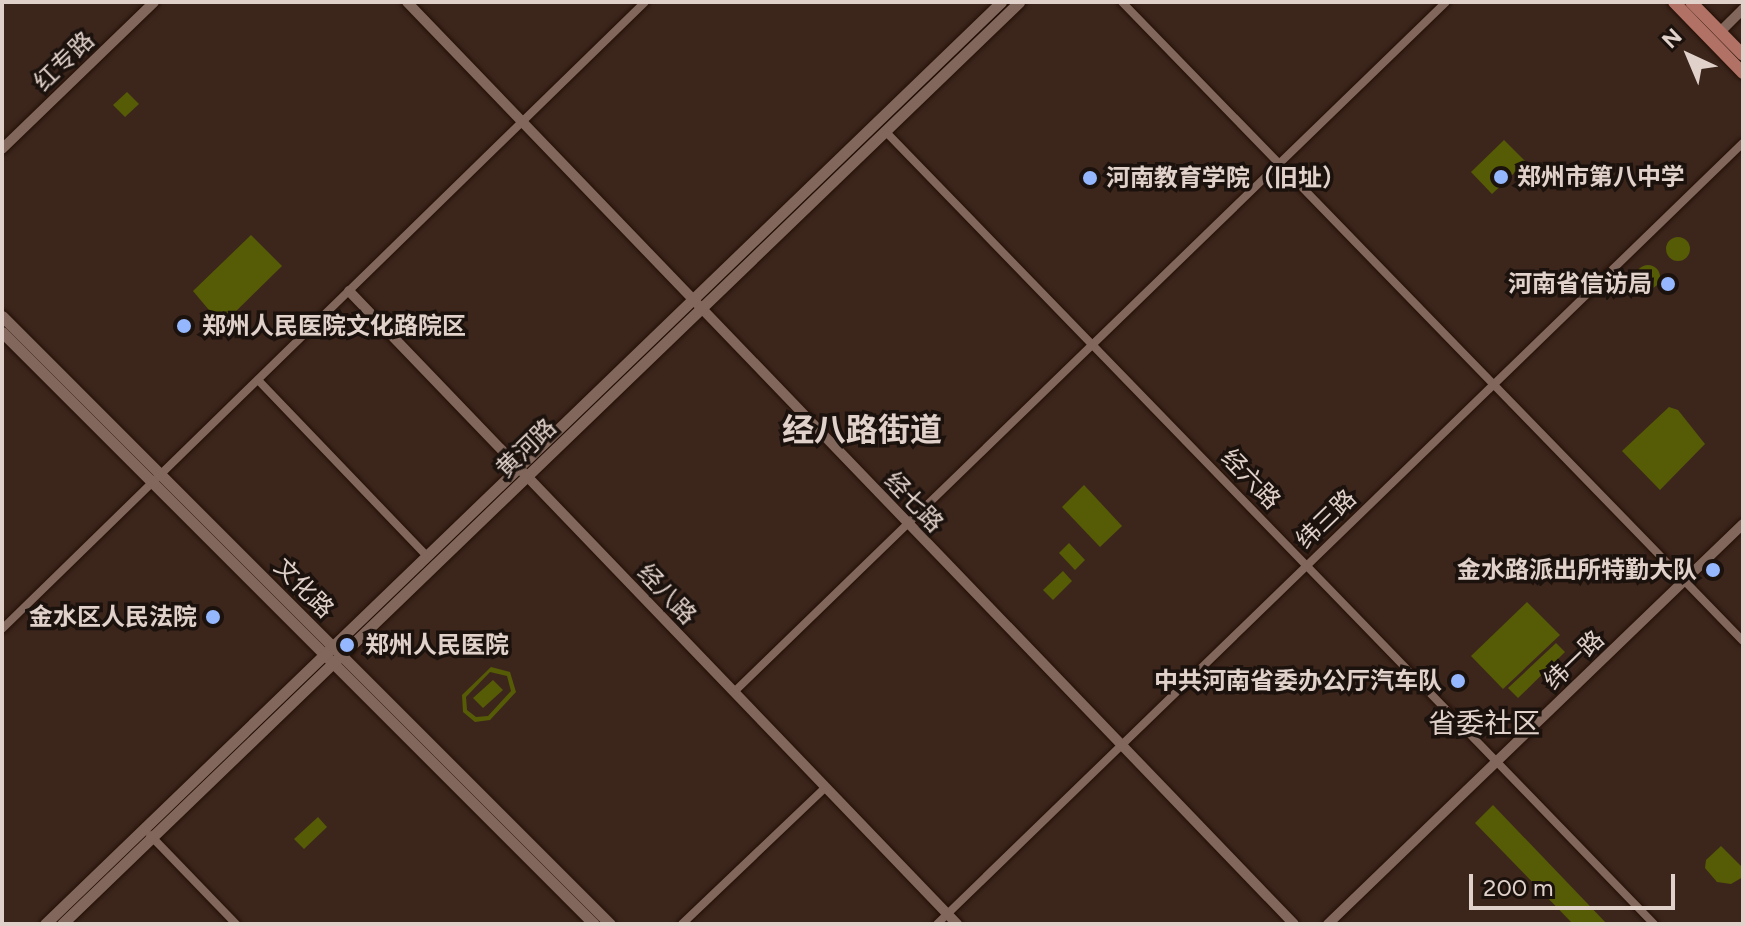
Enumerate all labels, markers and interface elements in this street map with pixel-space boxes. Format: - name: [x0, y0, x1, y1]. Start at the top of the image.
- north arrow: [1649, 16, 1729, 96]
- text: N: [1656, 23, 1687, 54]
- street label: 红专路: [28, 26, 100, 96]
- place label: 郑州市第八中学: [1517, 163, 1685, 191]
- place label: 河南教育学院（旧址）: [1106, 164, 1346, 192]
- marker: 郑州市第八中学: [1492, 168, 1510, 186]
- marker: 河南教育学院（旧址）: [1081, 169, 1099, 187]
- place label: 河南省信访局: [1508, 270, 1652, 298]
- marker: 河南省信访局: [1659, 275, 1677, 293]
- place label: 郑州人民医院文化路院区: [202, 312, 466, 340]
- marker: 郑州人民医院文化路院区: [173, 315, 195, 337]
- district label: 经八路街道: [782, 411, 942, 449]
- street label: 黄河路: [490, 413, 562, 483]
- street label: 经六路: [1216, 443, 1286, 515]
- street label: 经七路: [879, 466, 949, 538]
- street label: 纬三路: [1290, 484, 1362, 554]
- street label: 文化路: [268, 552, 340, 624]
- place label: 金水路派出所特勤大队: [1457, 556, 1697, 584]
- street label: 经八路: [632, 558, 702, 630]
- marker: 金水路派出所特勤大队: [1704, 561, 1722, 579]
- place label: 金水区人民法院: [29, 603, 197, 631]
- marker: 金水区人民法院: [204, 608, 222, 626]
- street label: 纬一路: [1538, 625, 1610, 695]
- place label: 郑州人民医院: [365, 631, 509, 659]
- marker: 郑州人民医院: [336, 634, 358, 656]
- place label: 中共河南省委办公厅汽车队: [1154, 667, 1442, 695]
- marker: 中共河南省委办公厅汽车队: [1449, 672, 1467, 690]
- district label: 省委社区: [1428, 706, 1540, 740]
- scale bar: [1473, 858, 1679, 908]
- text: 200 m: [1483, 873, 1554, 902]

